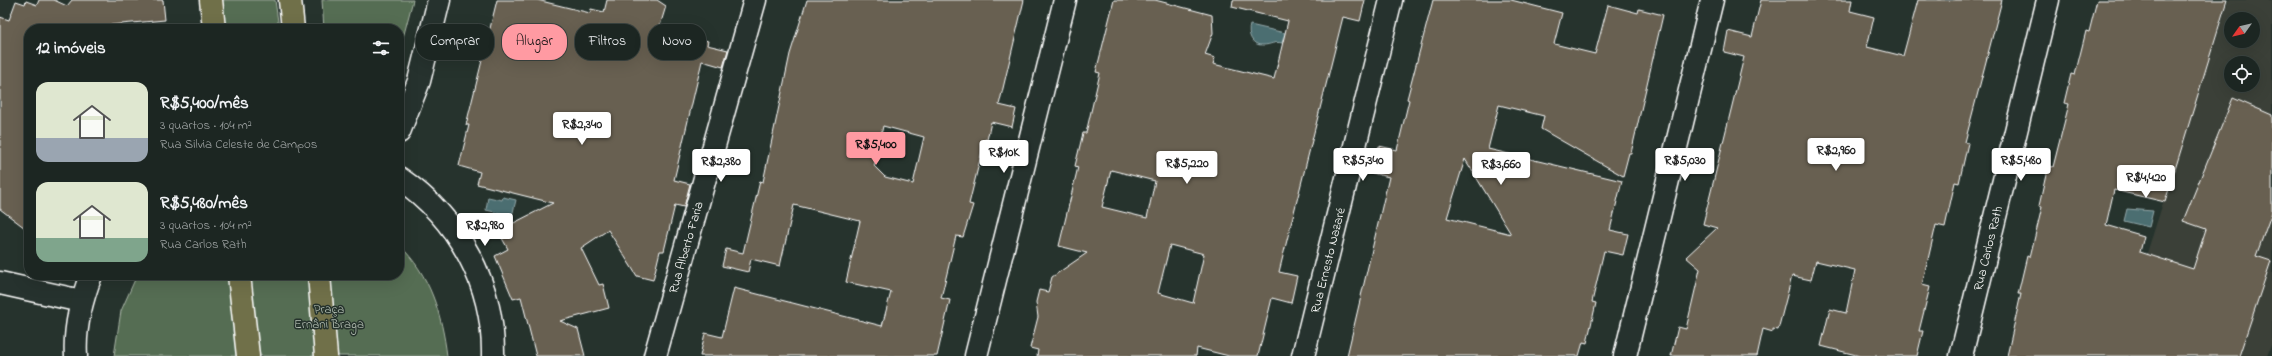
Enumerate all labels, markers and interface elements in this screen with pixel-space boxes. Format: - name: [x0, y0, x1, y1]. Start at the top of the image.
- north arrow: [2224, 12, 2260, 48]
- map controls: [2224, 12, 2260, 92]
- chip: Comprar: [416, 24, 494, 60]
- chip: Alugar: [502, 24, 567, 60]
- chip: Filtros: [575, 24, 640, 60]
- chip: Novo: [648, 24, 706, 60]
- text: 12 imóveis: [36, 36, 106, 61]
- icon: filters: [370, 37, 392, 59]
- button: locate: [2224, 56, 2260, 92]
- text: R$5,400/mês: [160, 91, 249, 116]
- icon: home: [68, 98, 116, 146]
- pin: R$2,340: [545, 112, 619, 146]
- text: R$2,340: [562, 115, 602, 134]
- text: 3 quartos · 104 m²: [160, 116, 252, 135]
- pin: R$5,400: [839, 132, 913, 166]
- text: Rua Silvia Celeste de Campos: [160, 135, 317, 154]
- text: R$5,400: [855, 135, 897, 154]
- pin: R$2,960: [1799, 138, 1873, 172]
- pin: R$10K: [976, 140, 1032, 174]
- text: R$2,960: [1816, 141, 1856, 160]
- text: R$10K: [988, 143, 1020, 162]
- pin: R$5,340: [1326, 148, 1400, 182]
- pin: R$5,030: [1648, 148, 1722, 182]
- pin: R$5,480: [1984, 148, 2058, 182]
- pin: R$2,380: [684, 149, 758, 183]
- pin: R$5,220: [1150, 151, 1224, 185]
- text: R$5,340: [1342, 151, 1384, 170]
- text: R$5,030: [1664, 151, 1706, 170]
- text: R$5,480: [2001, 151, 2041, 170]
- text: R$2,380: [701, 152, 741, 171]
- pin: R$3,660: [1464, 152, 1538, 186]
- text: R$5,220: [1165, 154, 1209, 173]
- text: R$3,660: [1481, 155, 1521, 174]
- pin: R$4,420: [2109, 165, 2183, 199]
- text: R$4,420: [2126, 168, 2166, 187]
- text: R$5,480/mês: [160, 191, 248, 216]
- icon: home: [68, 198, 116, 246]
- street label: Rua Alberto Faria: [664, 199, 709, 296]
- street label: Rua Carlos Rath: [1969, 204, 2008, 293]
- street label: Rua Ernesto Nazaré: [1306, 205, 1351, 315]
- pin: R$2,980: [448, 213, 522, 247]
- text: 3 quartos · 104 m²: [160, 216, 252, 235]
- text: R$2,980: [466, 216, 504, 235]
- text: Rua Carlos Rath: [160, 235, 247, 254]
- park label: Praça Ernâni Braga: [294, 300, 364, 335]

